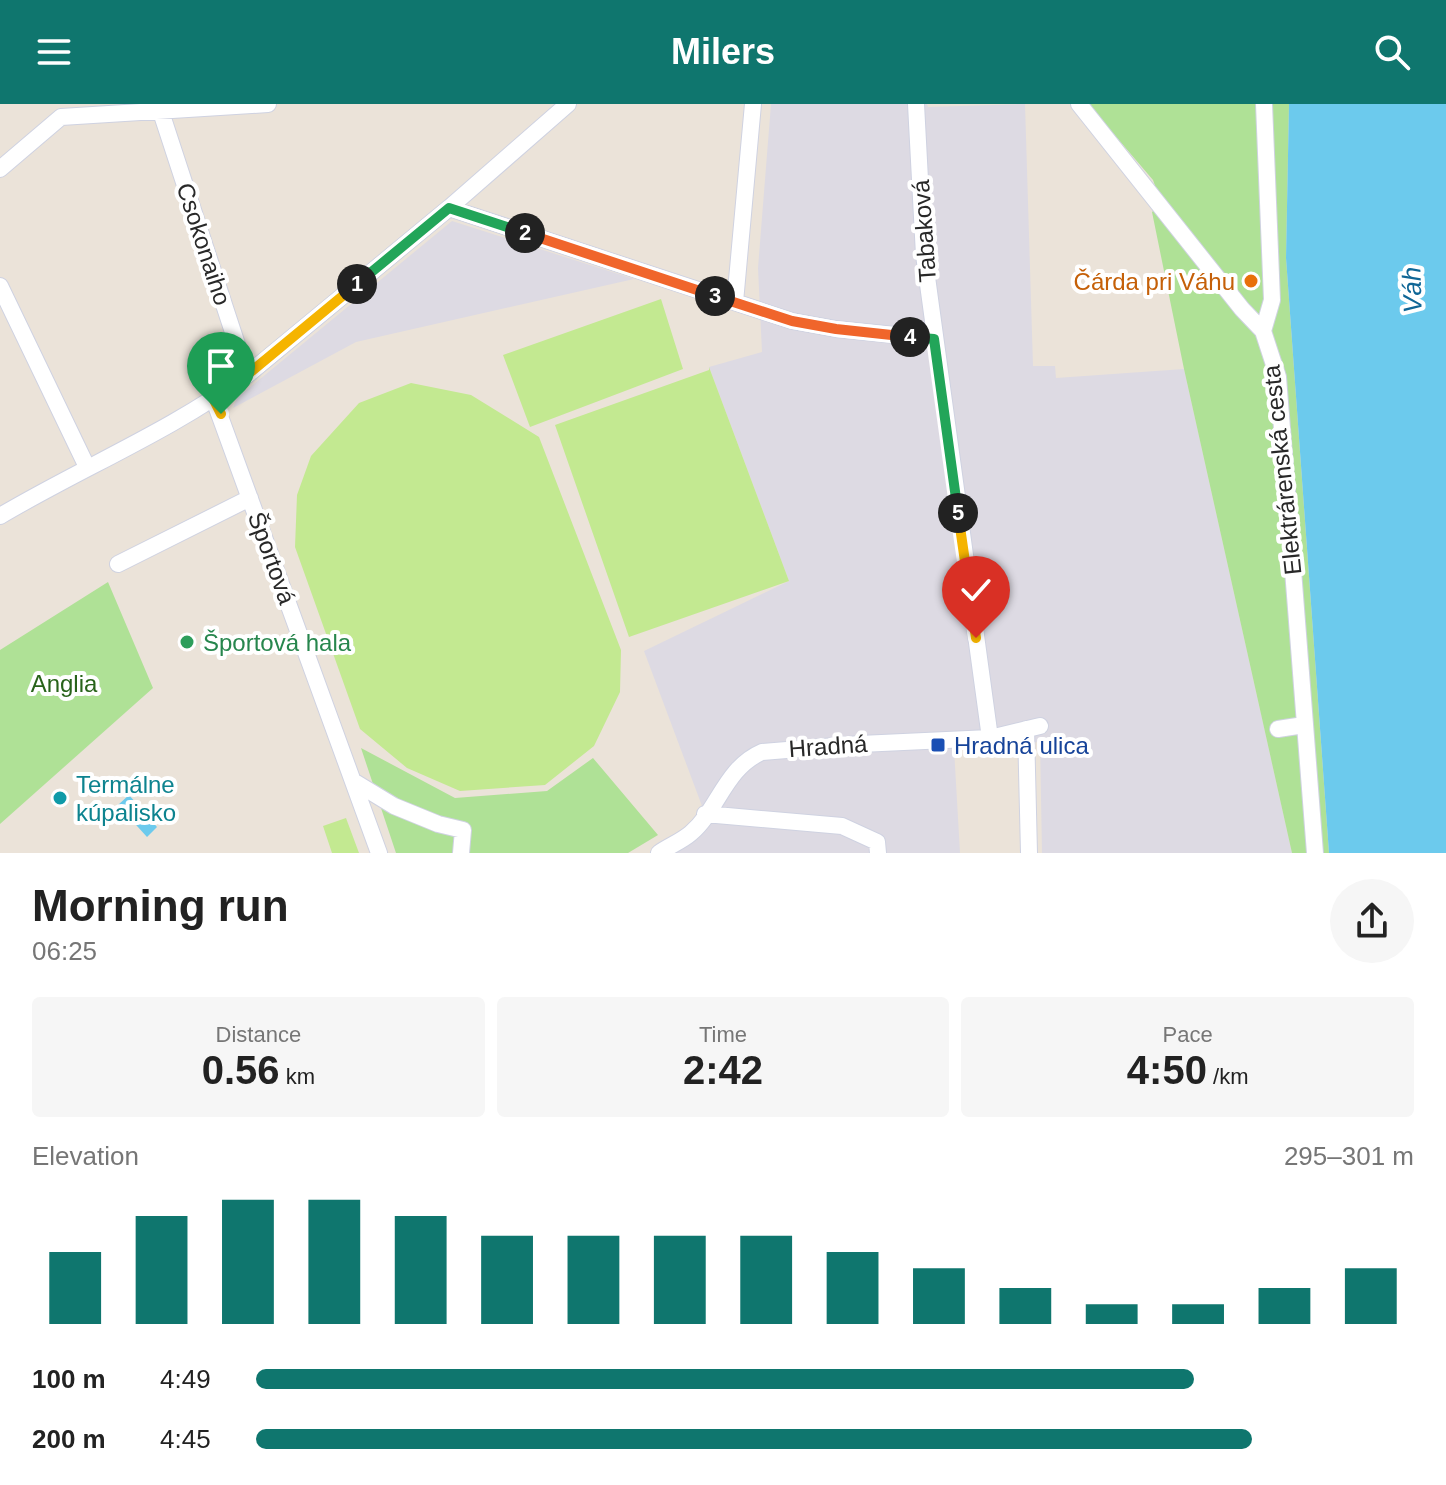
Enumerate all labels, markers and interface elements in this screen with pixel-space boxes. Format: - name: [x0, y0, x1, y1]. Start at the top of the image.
- icon: menu: [32, 30, 76, 74]
- icon: search: [1370, 30, 1414, 74]
- text: Milers: [671, 31, 775, 72]
- street label: Tabaková: [907, 178, 941, 283]
- street label: Csokonaiho: [172, 180, 236, 308]
- pin: 2: [505, 213, 545, 253]
- text: 2: [519, 220, 531, 245]
- pin: 1: [337, 264, 377, 304]
- water label: Váh: [1396, 266, 1428, 314]
- place label: Čárda pri Váhu: [1074, 268, 1235, 295]
- text: 1: [351, 271, 363, 296]
- marker: Čárda pri Váhu: [1242, 272, 1260, 290]
- pin: 3: [695, 276, 735, 316]
- text: 3: [709, 283, 721, 308]
- pin: 4: [890, 317, 930, 357]
- text: 4: [904, 324, 916, 349]
- pin: [187, 332, 255, 414]
- icon: arrive: [199, 344, 243, 388]
- street label: Elektrárenská cesta: [1257, 363, 1306, 576]
- pin: 5: [938, 493, 978, 533]
- text: 5: [952, 500, 964, 525]
- street label: Športová: [243, 508, 301, 608]
- pin: [942, 556, 1010, 638]
- icon: check: [954, 568, 998, 612]
- place label: Športová hala: [203, 629, 352, 656]
- marker: Športová hala: [178, 633, 196, 651]
- park label: Anglia: [31, 670, 98, 697]
- street label: Hradná: [788, 730, 869, 762]
- place label: Hradná ulica: [954, 732, 1089, 759]
- marker: Hradná ulica: [929, 736, 947, 754]
- place label: Termálne kúpalisko: [76, 771, 176, 826]
- marker: Termálne kúpalisko: [51, 789, 69, 807]
- button: share: [1330, 879, 1414, 963]
- text: Morning run: [32, 881, 289, 930]
- text: 06:25: [32, 936, 97, 966]
- text: Distance: [216, 1022, 301, 1047]
- text: Time: [699, 1022, 747, 1047]
- text: Pace: [1163, 1022, 1213, 1047]
- text: 0.56: [202, 1048, 280, 1092]
- text: 2:42: [683, 1048, 763, 1092]
- text: 4:50: [1127, 1048, 1207, 1092]
- text: km: [280, 1064, 315, 1089]
- text: /km: [1207, 1064, 1248, 1089]
- text: Elevation: [32, 1141, 139, 1171]
- text: 295–301 m: [1284, 1141, 1414, 1171]
- text: 100 m: [32, 1364, 106, 1394]
- text: 4:49: [160, 1364, 211, 1394]
- text: 200 m: [32, 1424, 106, 1454]
- text: 4:45: [160, 1424, 211, 1454]

